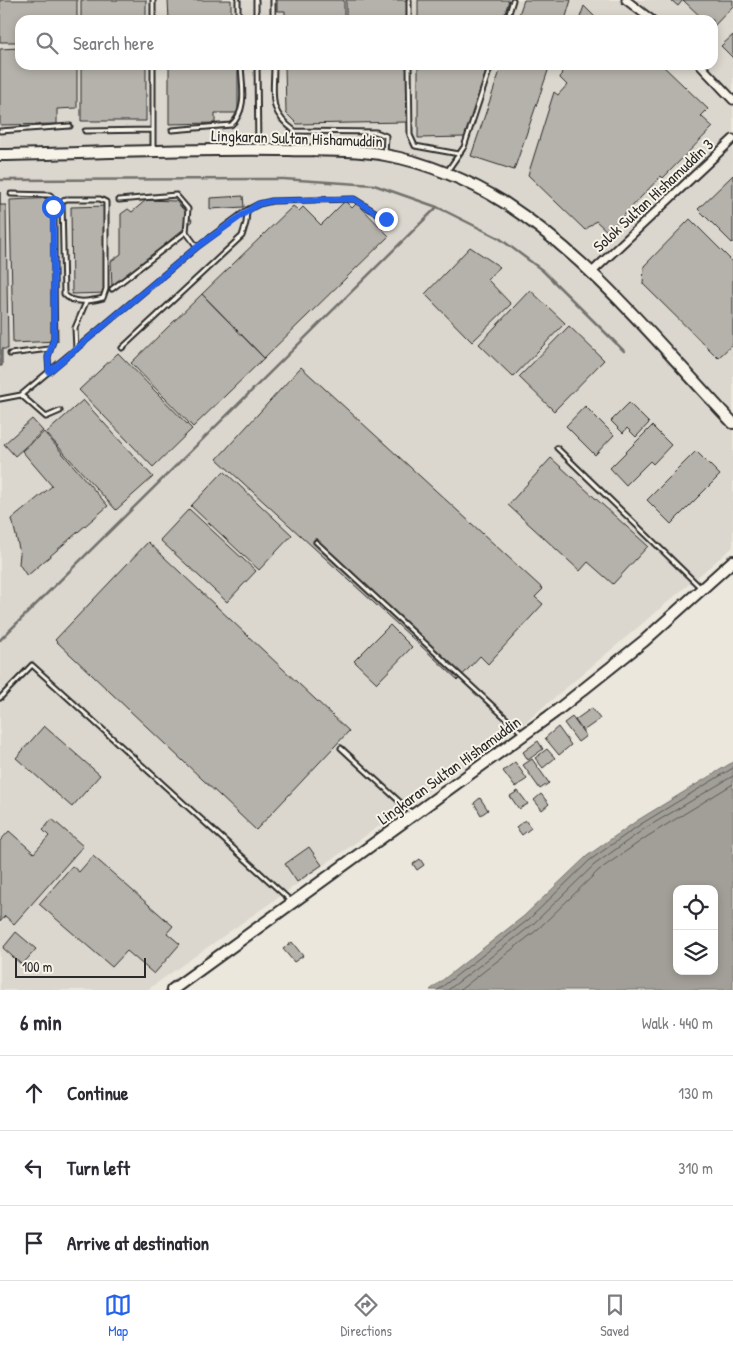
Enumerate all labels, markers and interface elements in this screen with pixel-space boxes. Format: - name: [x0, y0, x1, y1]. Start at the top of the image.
- search box: [15, 15, 718, 70]
- icon: search: [33, 29, 61, 57]
- text: Search here: [73, 30, 154, 56]
- street label: Lingkaran Sultan Hishamuddin: [211, 124, 383, 152]
- street label: Solok Sultan Hishamuddin 3: [588, 133, 718, 257]
- route start: [42, 196, 65, 219]
- route end: [375, 208, 398, 231]
- street label: Lingkaran Sultan Hishamuddin: [373, 711, 525, 829]
- map controls: [673, 885, 718, 975]
- button: locate: [673, 885, 718, 930]
- button: layers: [673, 930, 718, 975]
- scale bar: [15, 955, 146, 978]
- text: 100 m: [22, 957, 52, 976]
- text: 6 min: [20, 1008, 62, 1037]
- text: Walk · 440 m: [642, 1012, 713, 1034]
- icon: ahead: [20, 1079, 48, 1107]
- text: Continue: [67, 1080, 128, 1106]
- text: 130 m: [678, 1082, 713, 1104]
- icon: left: [20, 1154, 48, 1182]
- text: Turn left: [67, 1155, 130, 1181]
- text: 310 m: [678, 1157, 713, 1179]
- icon: arrive: [20, 1229, 48, 1257]
- text: Arrive at destination: [67, 1230, 209, 1256]
- tab: Map: [104, 1291, 132, 1340]
- tab: Directions: [340, 1291, 392, 1340]
- tab: Saved: [600, 1291, 629, 1340]

